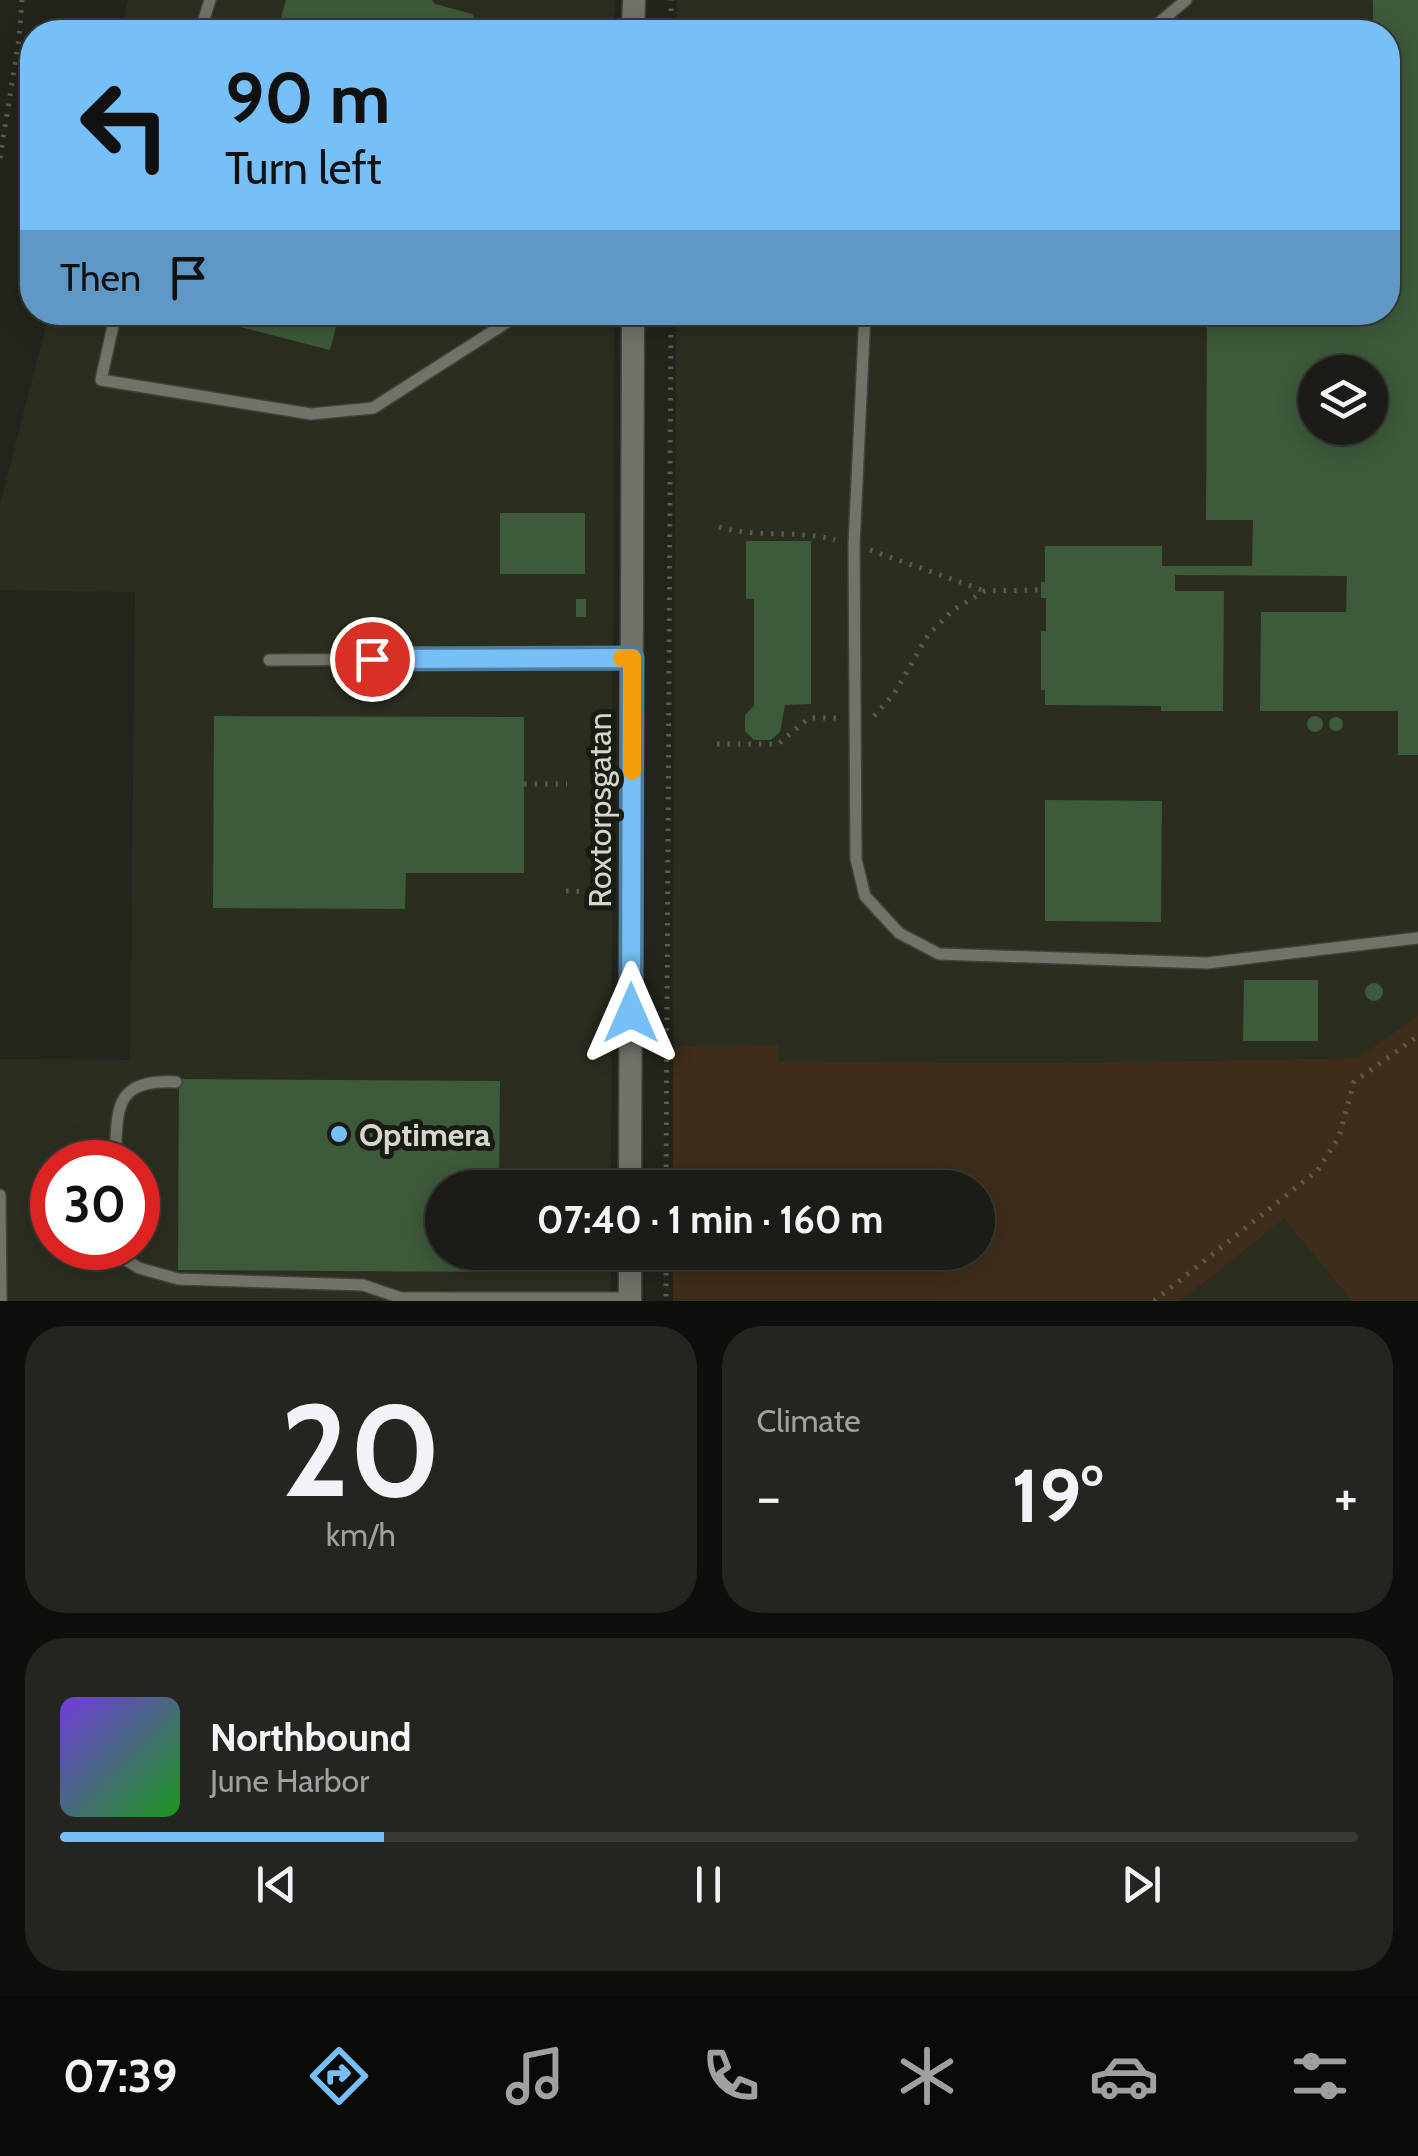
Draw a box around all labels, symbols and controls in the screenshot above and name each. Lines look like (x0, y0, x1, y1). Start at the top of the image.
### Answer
text: 90 m (225, 55, 390, 141)
icon: left (60, 60, 190, 190)
text: Turn left (225, 141, 382, 195)
icon: arrive (161, 250, 216, 305)
text: Then (60, 254, 141, 301)
map controls (1298, 355, 1388, 445)
button: layers (1298, 355, 1388, 445)
pin (330, 617, 415, 702)
icon: arrive (345, 632, 400, 687)
street label: Roxtorpsgatan (580, 712, 619, 908)
position arrow (579, 961, 683, 1065)
place label: Optimera (359, 1115, 491, 1154)
marker: Optimera (328, 1123, 350, 1145)
speed limit sign: 30 (30, 1140, 160, 1270)
text: 07:40 · 1 min · 160 m (537, 1196, 883, 1243)
text: 20 (280, 1371, 441, 1529)
text: Climate (757, 1401, 861, 1440)
text: 19° (1012, 1450, 1103, 1541)
text: − (757, 1463, 781, 1530)
text: + (1334, 1463, 1358, 1530)
text: km/h (326, 1515, 396, 1554)
text: Northbound (210, 1714, 412, 1761)
text: June Harbor (210, 1761, 369, 1800)
icon: previous (249, 1857, 304, 1912)
icon: pause (681, 1857, 736, 1912)
icon: next (1114, 1857, 1169, 1912)
icon: directions (304, 2041, 374, 2111)
icon: music (500, 2041, 570, 2111)
icon: phone (696, 2041, 766, 2111)
icon: climate (892, 2041, 962, 2111)
icon: car (1089, 2041, 1159, 2111)
icon: filters (1285, 2041, 1355, 2111)
text: 07:39 (63, 2049, 177, 2103)

